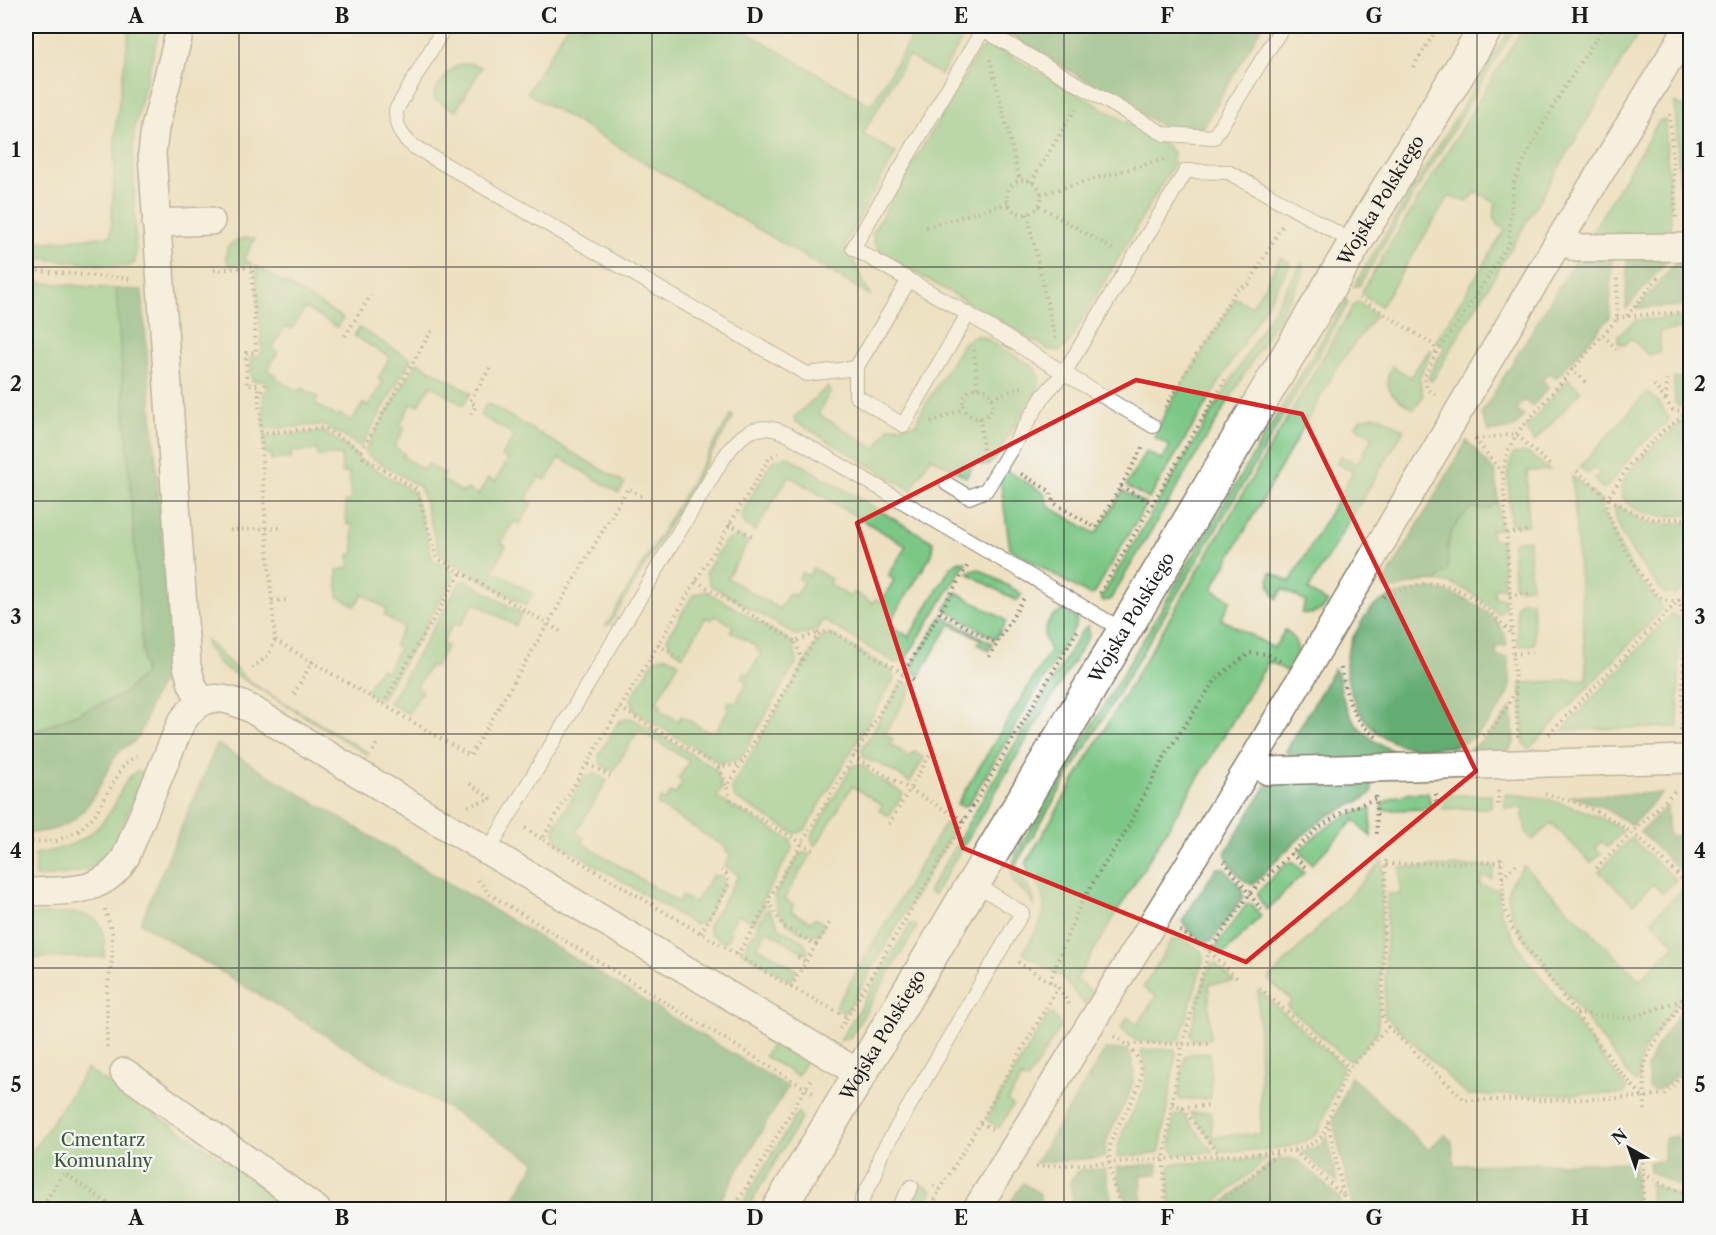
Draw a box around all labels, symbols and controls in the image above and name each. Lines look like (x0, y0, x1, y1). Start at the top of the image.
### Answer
text: A (127, 4, 144, 28)
text: B (335, 4, 350, 28)
text: C (541, 4, 557, 28)
text: D (746, 4, 764, 28)
text: E (954, 4, 968, 28)
text: F (1160, 4, 1174, 28)
text: G (1366, 4, 1383, 28)
text: H (1571, 4, 1589, 28)
street label: Wojska Polskiego (1333, 131, 1429, 270)
text: 1 (12, 138, 21, 162)
text: 1 (1696, 138, 1705, 162)
text: 2 (10, 372, 22, 396)
text: 2 (1694, 372, 1706, 396)
street label: Wojska Polskiego (1084, 548, 1179, 688)
text: 3 (10, 605, 22, 629)
text: 3 (1694, 605, 1706, 629)
text: 4 (10, 839, 22, 863)
text: 4 (1694, 839, 1706, 863)
street label: Wojska Polskiego (835, 966, 931, 1105)
text: 5 (10, 1073, 22, 1097)
text: 5 (1694, 1073, 1706, 1097)
north arrow (1599, 1118, 1659, 1178)
text: N (1608, 1124, 1631, 1149)
park label: Cmentarz Komunalny (53, 1129, 154, 1172)
text: A (127, 1206, 144, 1230)
text: B (335, 1206, 350, 1230)
text: C (541, 1206, 557, 1230)
text: D (746, 1206, 764, 1230)
text: E (954, 1206, 968, 1230)
text: F (1160, 1206, 1174, 1230)
text: G (1366, 1206, 1383, 1230)
text: H (1571, 1206, 1589, 1230)

